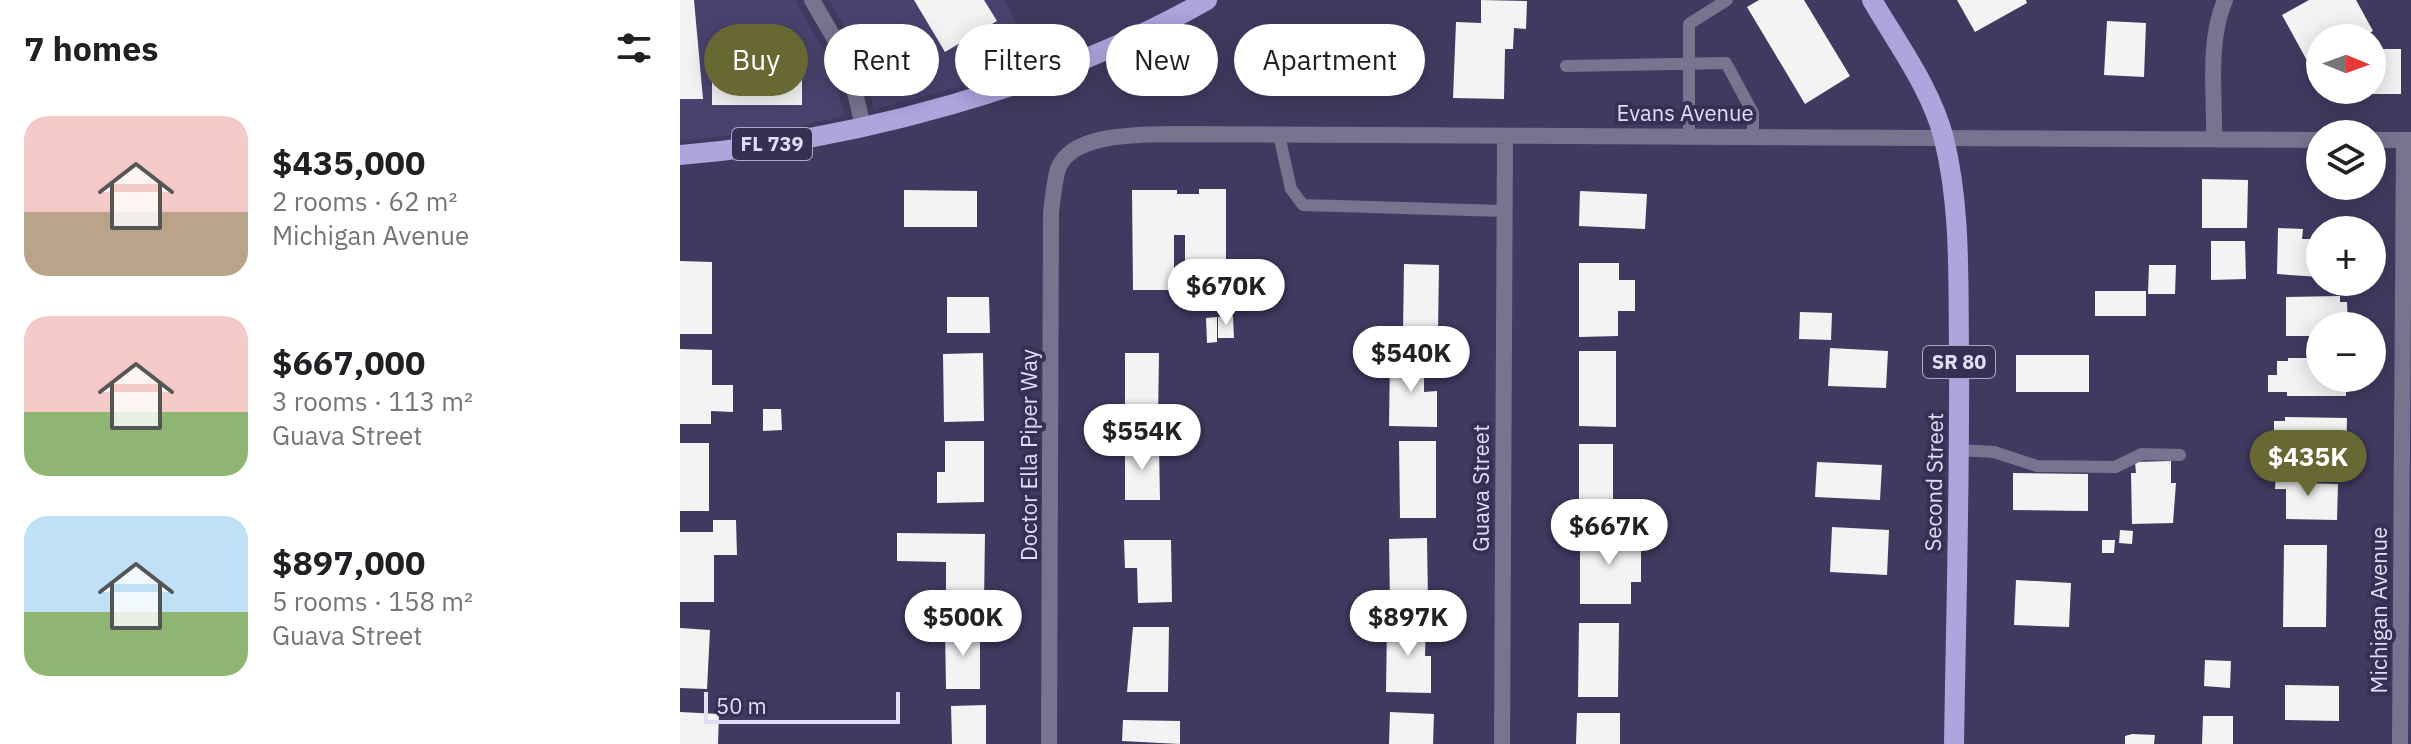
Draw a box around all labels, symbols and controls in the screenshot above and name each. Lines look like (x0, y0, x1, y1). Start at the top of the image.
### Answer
chip: Buy (704, 24, 808, 96)
chip: Rent (824, 24, 939, 96)
chip: Filters (955, 24, 1090, 96)
chip: New (1106, 24, 1218, 96)
chip: Apartment (1234, 24, 1425, 96)
north arrow (2306, 24, 2386, 104)
map controls (2306, 24, 2386, 392)
text: 7 homes (24, 26, 159, 70)
icon: filters (612, 26, 656, 70)
street label: Evans Avenue (1616, 98, 1754, 127)
button: layers (2306, 120, 2386, 200)
road number: FL 739 (732, 128, 812, 160)
text: $435,000 (272, 140, 425, 184)
icon: home (88, 148, 184, 244)
text: 2 rooms · 62 m² (272, 184, 457, 218)
button: + (2306, 216, 2386, 296)
text: Michigan Avenue (272, 218, 469, 252)
pin: $670K (1170, 259, 1282, 327)
text: $670K (1186, 268, 1266, 302)
button: − (2306, 312, 2386, 392)
pin: $540K (1355, 326, 1467, 394)
text: $540K (1371, 335, 1451, 369)
text: $667,000 (272, 340, 425, 384)
road number: SR 80 (1923, 346, 1995, 378)
icon: home (88, 348, 184, 444)
street label: Doctor Ella Piper Way (1014, 349, 1043, 561)
text: 3 rooms · 113 m² (272, 384, 473, 418)
pin: $554K (1086, 404, 1198, 472)
street label: Second Street (1918, 412, 1949, 552)
text: $554K (1102, 413, 1182, 447)
text: Guava Street (272, 418, 422, 452)
street label: Guava Street (1466, 424, 1495, 552)
pin: $435K (2252, 430, 2364, 498)
text: $435K (2268, 439, 2348, 473)
pin: $667K (1553, 499, 1665, 567)
text: $667K (1569, 508, 1649, 542)
street label: Michigan Avenue (2364, 527, 2393, 693)
text: $897,000 (272, 540, 425, 584)
icon: home (88, 548, 184, 644)
text: 5 rooms · 158 m² (272, 584, 473, 618)
pin: $500K (907, 590, 1019, 658)
pin: $897K (1352, 590, 1464, 658)
text: $500K (923, 599, 1003, 633)
text: $897K (1368, 599, 1448, 633)
text: Guava Street (272, 618, 422, 652)
scale bar (704, 688, 900, 724)
text: 50 m (716, 691, 767, 720)

